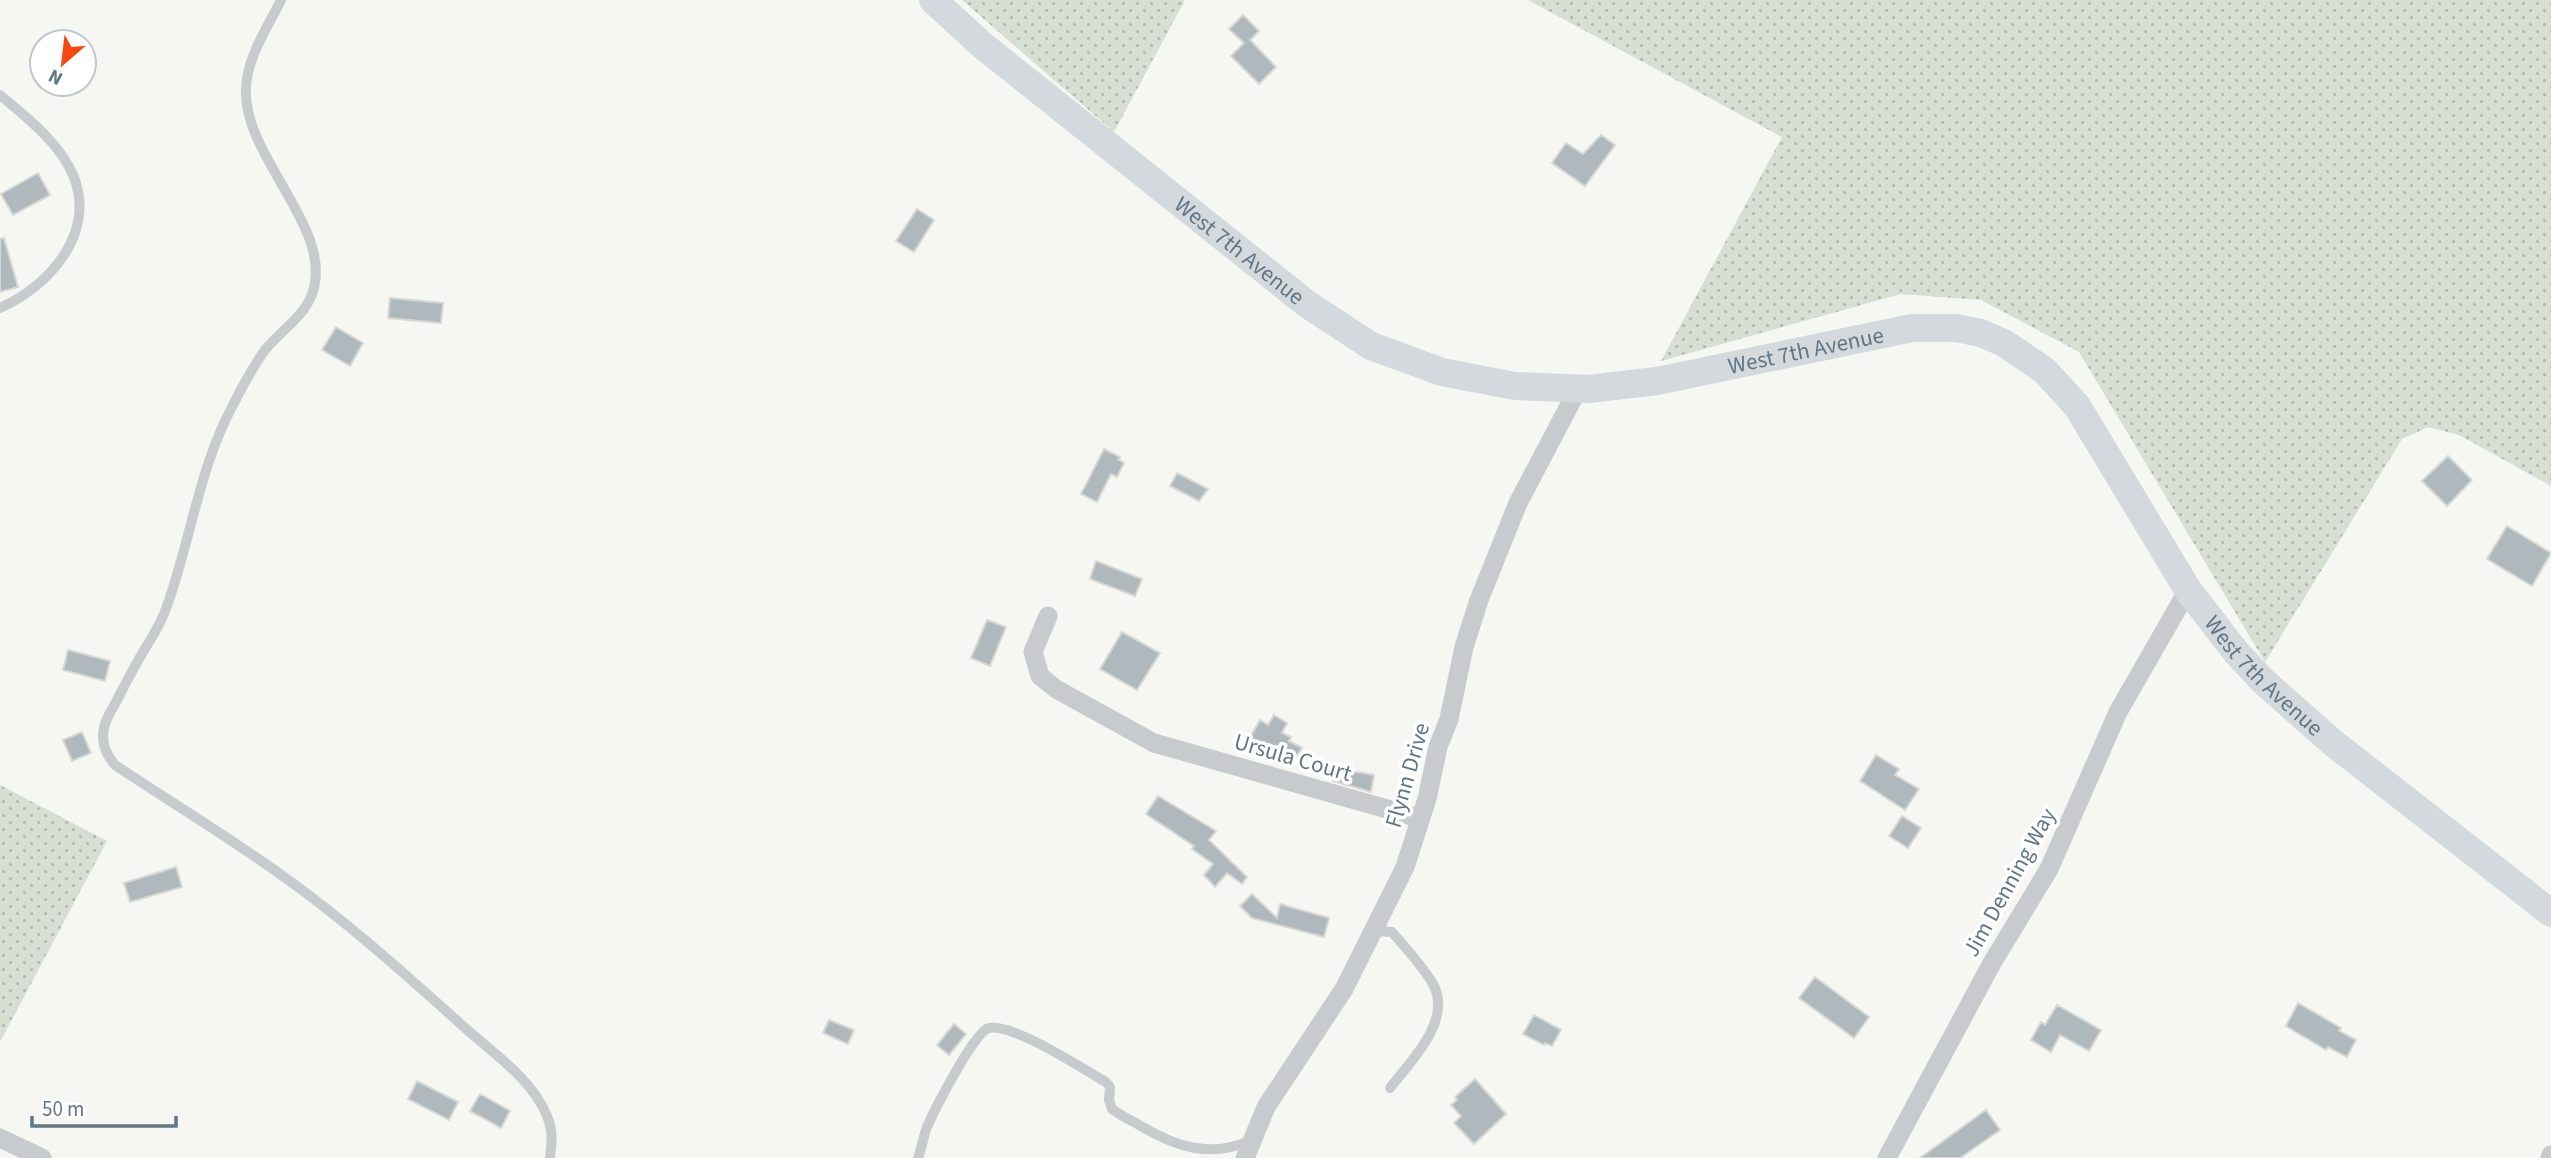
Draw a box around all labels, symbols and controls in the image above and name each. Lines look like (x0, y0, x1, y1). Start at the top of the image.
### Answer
north arrow (28, 28, 98, 98)
text: N (44, 62, 68, 92)
street label: West 7th Avenue (1167, 188, 1312, 313)
street label: West 7th Avenue (1725, 318, 1887, 383)
street label: West 7th Avenue (2196, 608, 2331, 744)
street label: Flynn Drive (1377, 719, 1438, 831)
street label: Ursula Court (1230, 725, 1356, 790)
street label: Jim Denning Way (1955, 802, 2064, 963)
scale bar (32, 1084, 175, 1128)
text: 50 m (42, 1094, 84, 1124)

